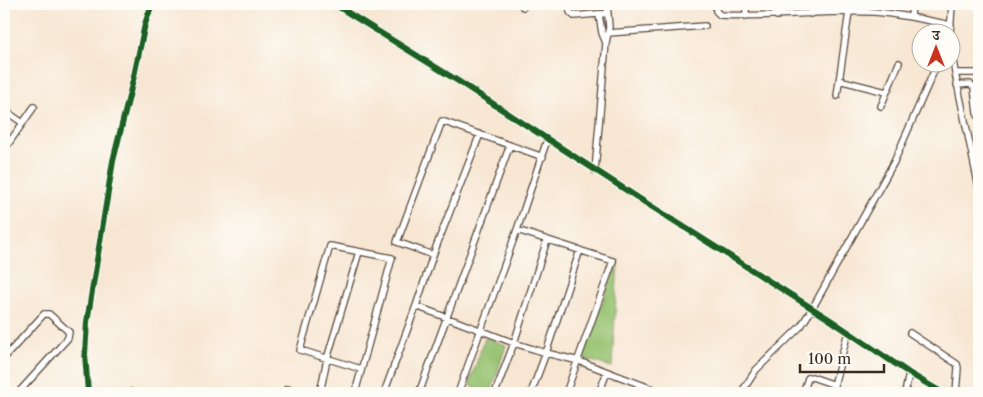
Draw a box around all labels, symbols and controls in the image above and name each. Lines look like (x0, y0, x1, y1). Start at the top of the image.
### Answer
north arrow (910, 22, 960, 72)
text: उ (931, 26, 940, 44)
scale bar (800, 342, 884, 374)
text: 100 m (808, 349, 851, 368)

